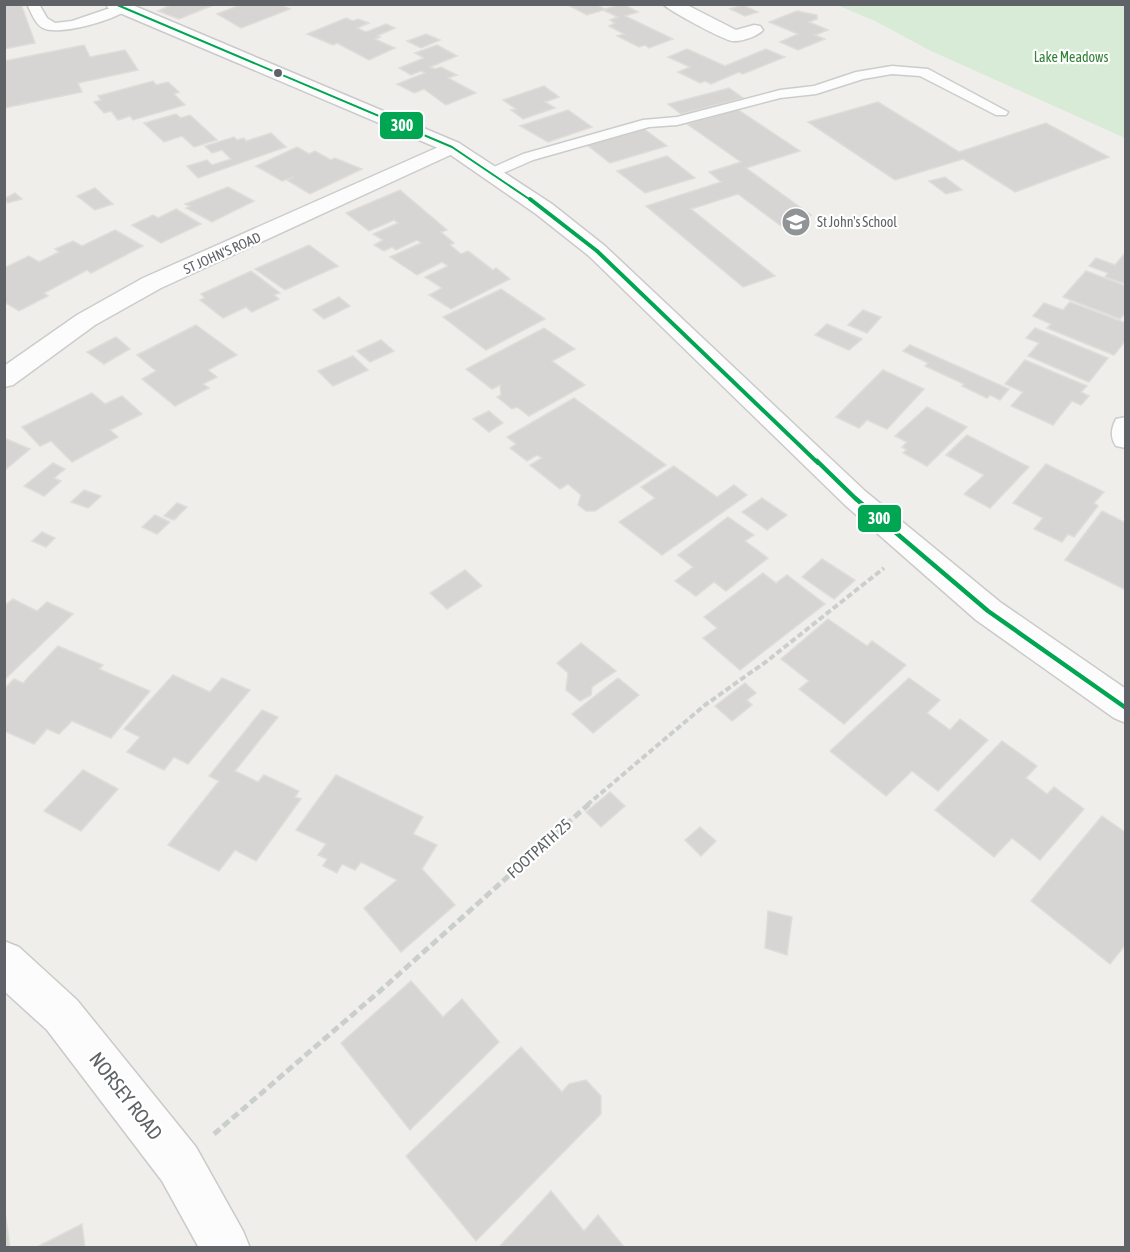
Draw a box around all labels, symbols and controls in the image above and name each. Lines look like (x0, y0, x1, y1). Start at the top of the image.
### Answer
park label: Lake Meadows (1034, 49, 1108, 65)
unlabelled marker (272, 67, 284, 79)
line badge: 300 (379, 111, 424, 140)
text: 300 (391, 116, 414, 134)
school or university icon: St John's School (780, 206, 812, 238)
place label: St John's School (817, 214, 897, 230)
street label: ST JOHN'S ROAD (181, 229, 263, 277)
line badge: 300 (857, 504, 902, 533)
text: 300 (868, 509, 891, 527)
street label: FOOTPATH 25 (503, 815, 575, 881)
street label: NORSEY ROAD (85, 1047, 168, 1144)

